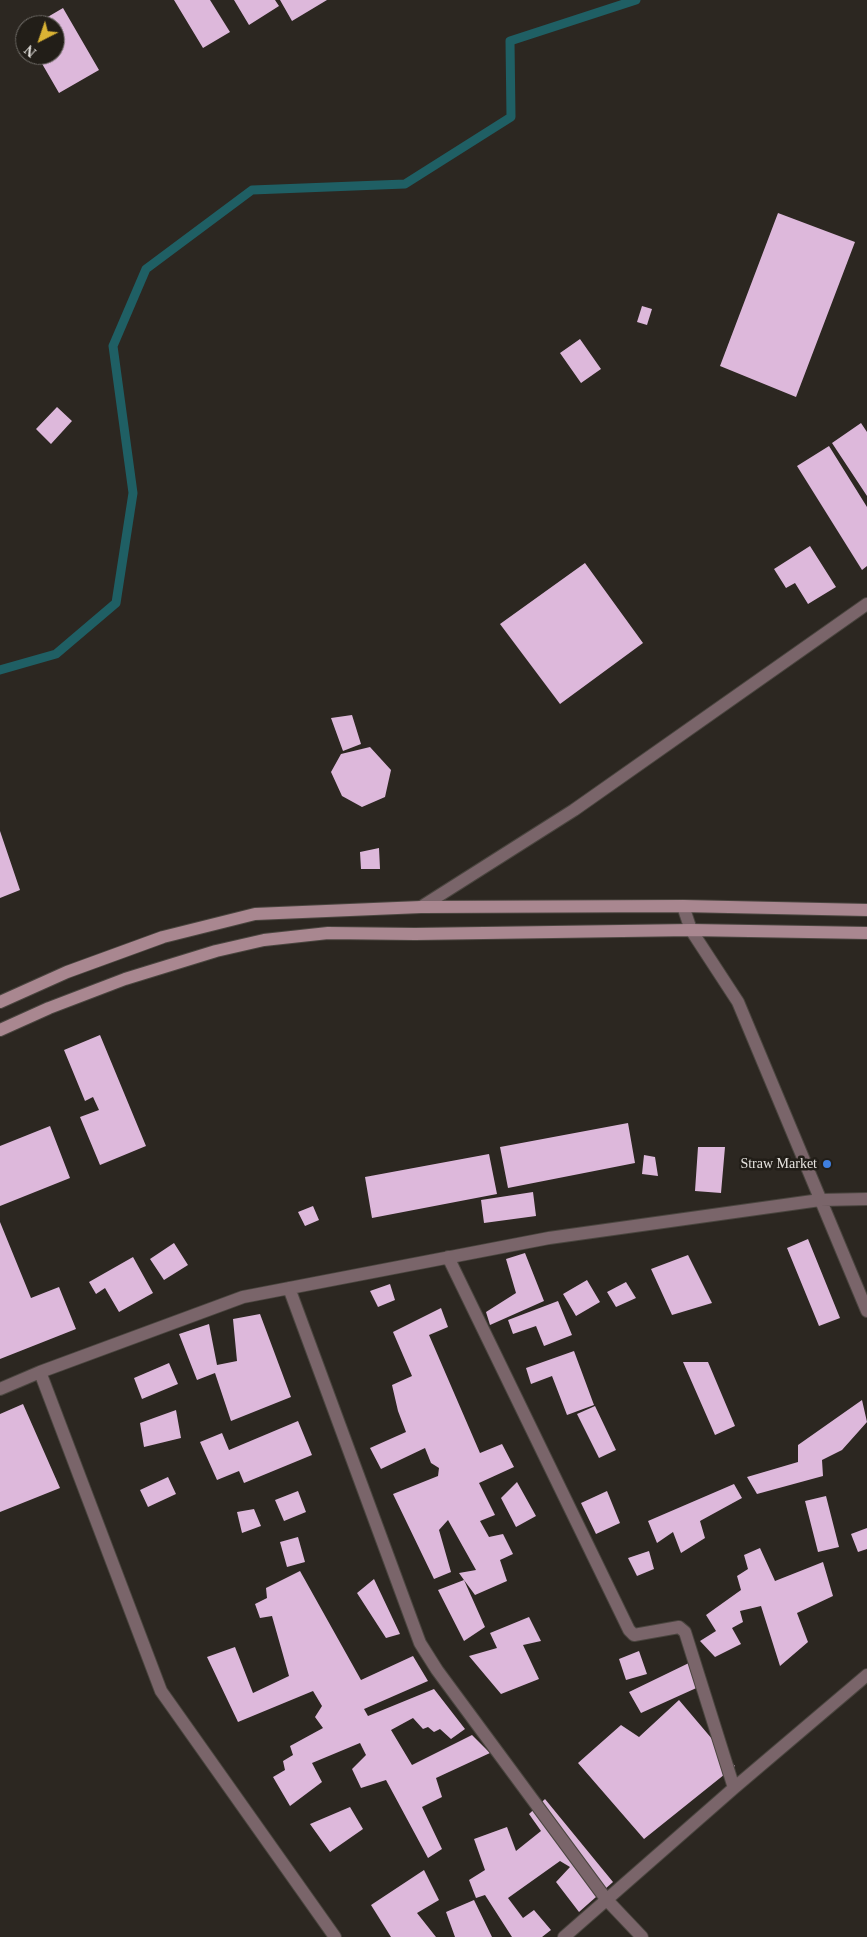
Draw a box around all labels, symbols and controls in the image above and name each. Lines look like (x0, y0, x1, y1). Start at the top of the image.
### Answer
north arrow (15, 15, 65, 65)
text: N (22, 42, 39, 60)
place label: Straw Market (740, 1156, 817, 1172)
marker: Straw Market (821, 1158, 833, 1170)

